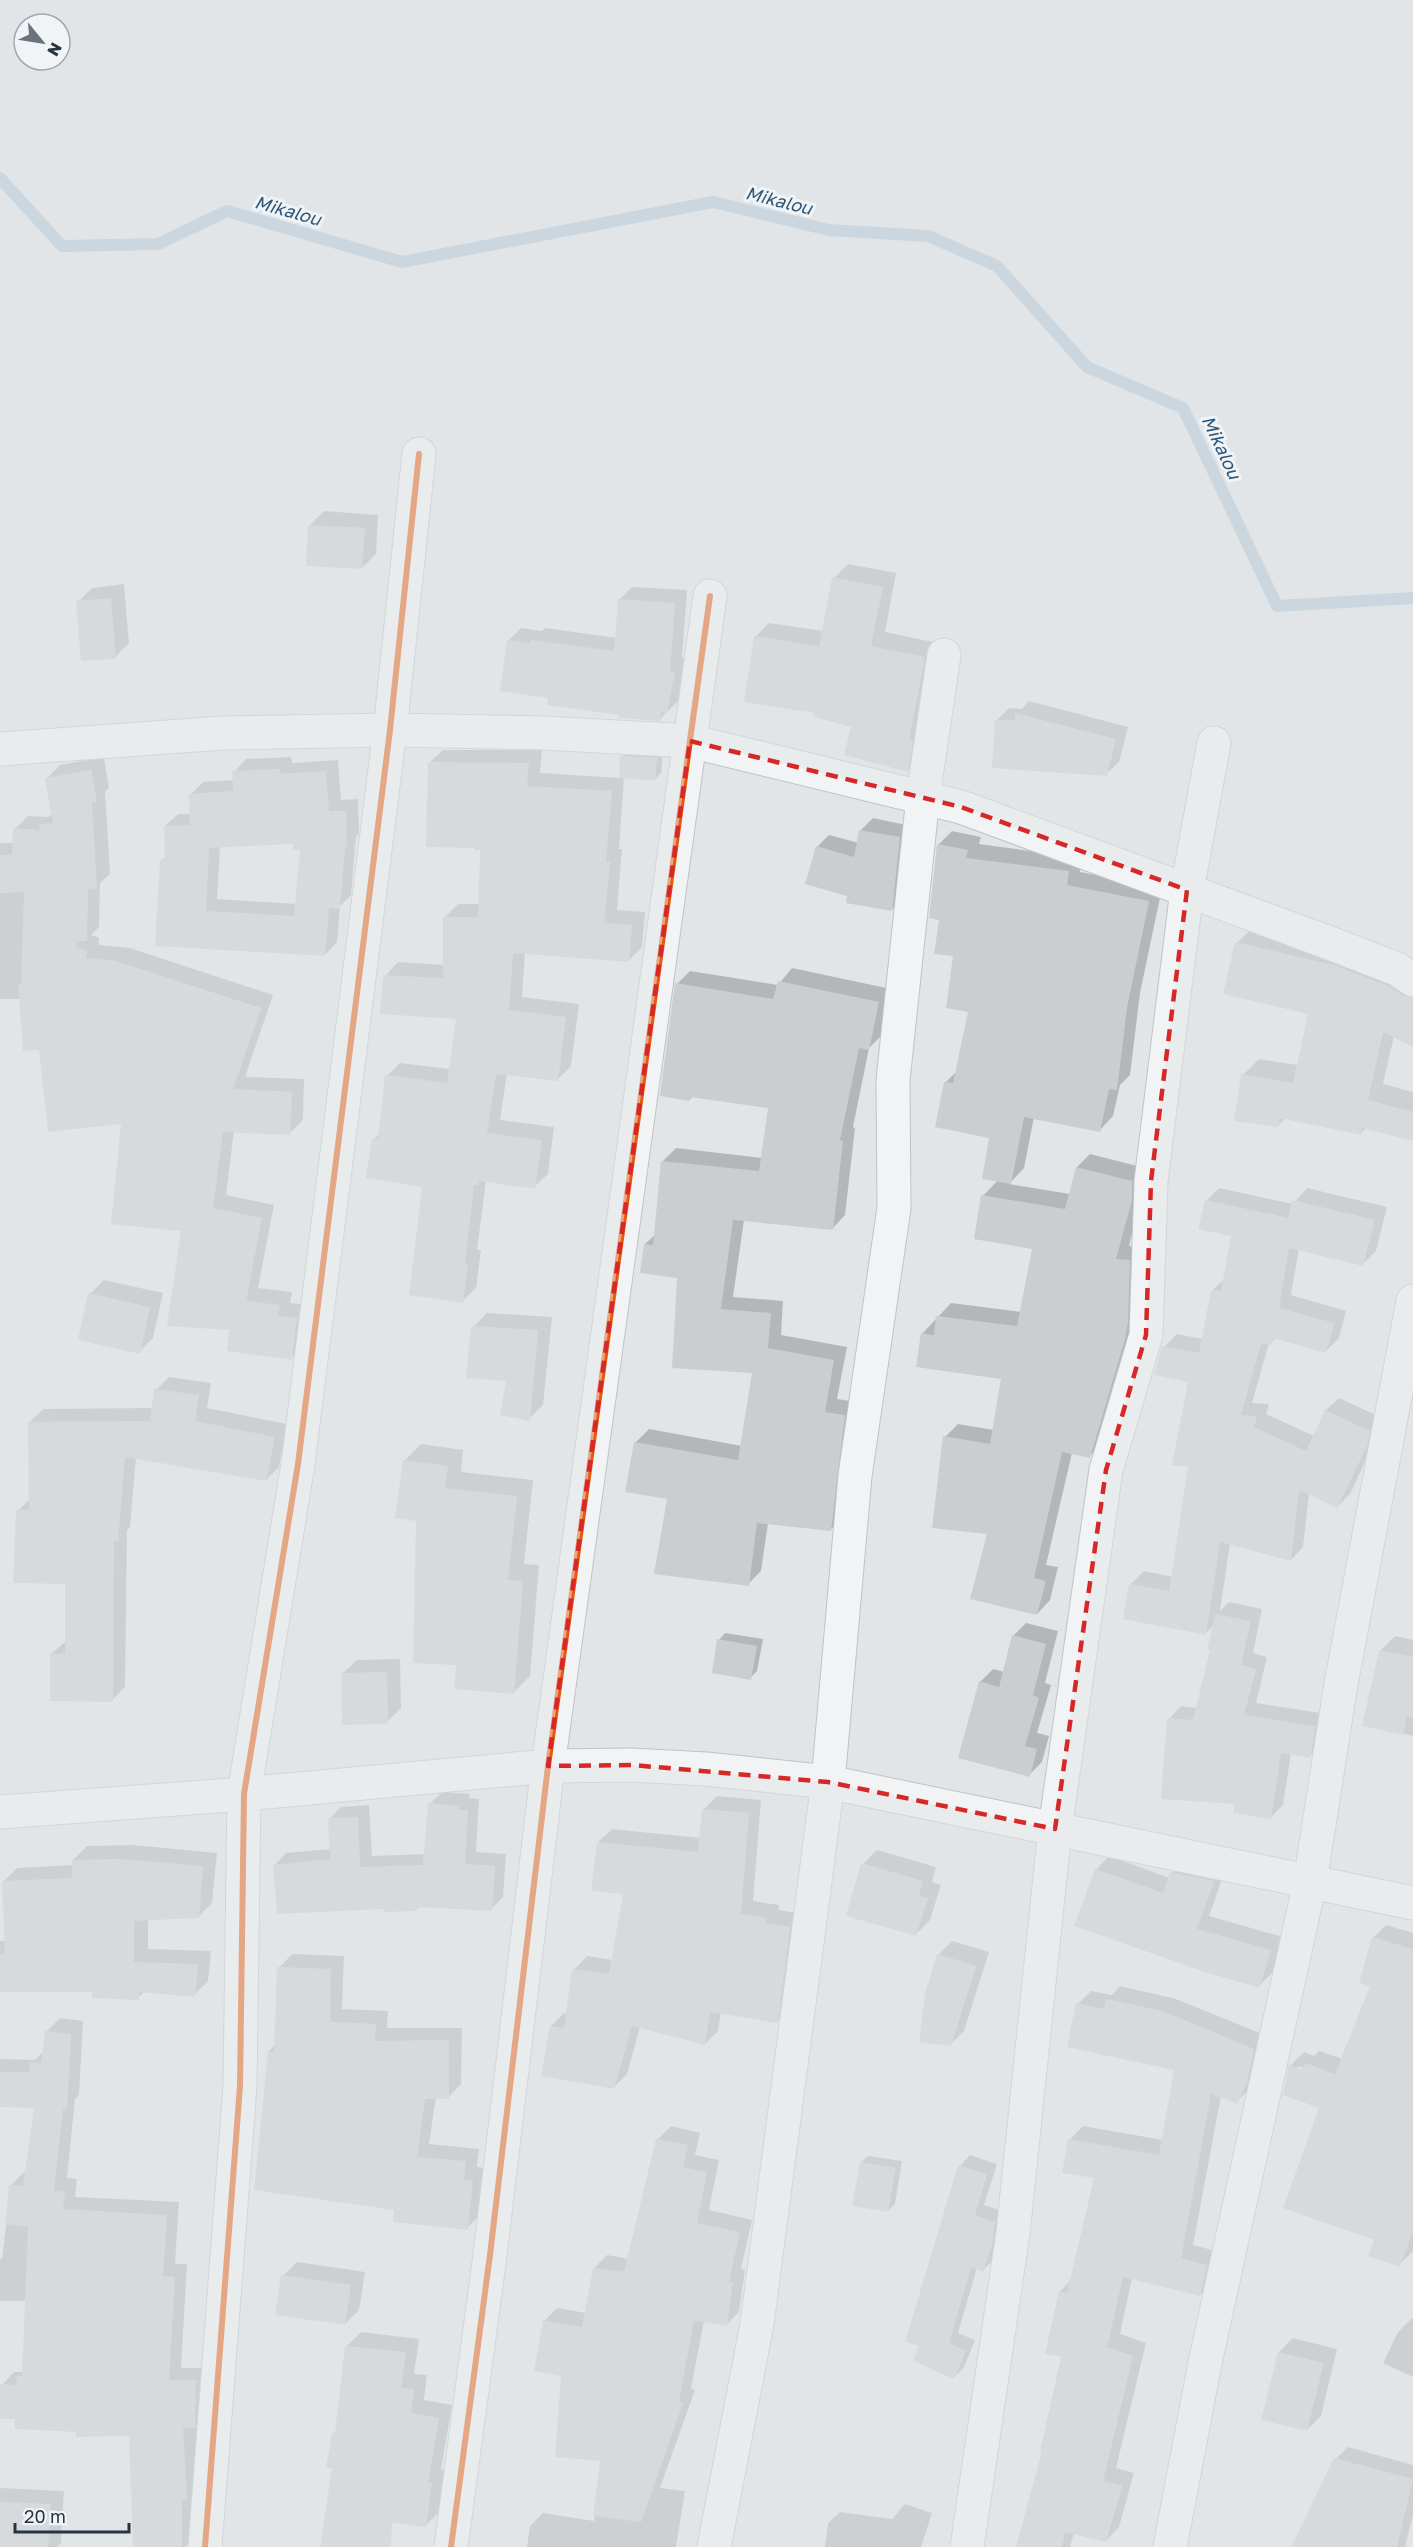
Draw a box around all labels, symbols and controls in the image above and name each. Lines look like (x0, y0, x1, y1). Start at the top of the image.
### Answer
north arrow (12, 12, 72, 72)
text: N (43, 39, 67, 60)
water label: Mikalou (743, 181, 816, 219)
water label: Mikalou (252, 190, 325, 230)
water label: Mikalou (1198, 412, 1247, 483)
scale bar (15, 2496, 129, 2534)
text: 20 m (24, 2505, 66, 2527)

